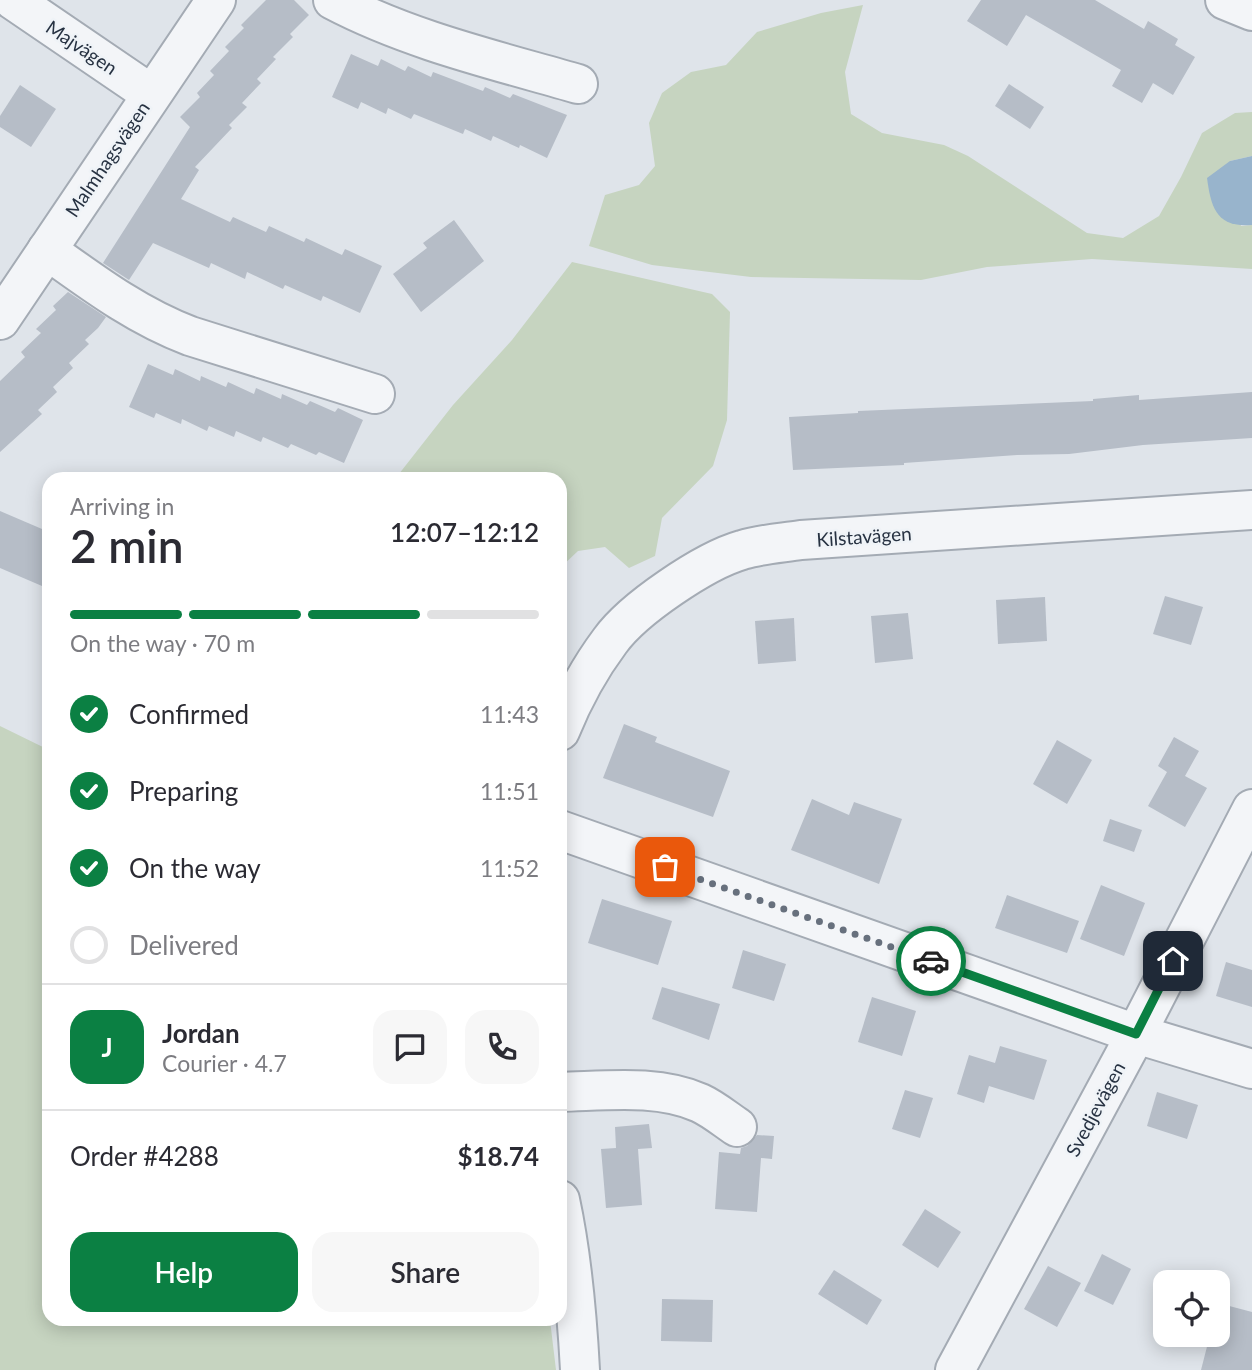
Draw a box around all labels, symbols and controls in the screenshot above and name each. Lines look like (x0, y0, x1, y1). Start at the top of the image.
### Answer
street label: Majvägen (42, 15, 122, 79)
street label: Malmhagsvägen (60, 97, 154, 221)
text: Arriving in (70, 492, 174, 520)
text: 12:07–12:12 (390, 516, 539, 548)
text: 2 min (70, 518, 184, 573)
street label: Kilstavägen (816, 521, 912, 551)
text: On the way · 70 m (70, 629, 255, 657)
icon: check (70, 695, 108, 733)
text: Confirmed (129, 698, 249, 730)
text: 11:43 (480, 700, 539, 728)
icon: check (70, 772, 108, 810)
text: Preparing (129, 775, 238, 807)
text: 11:51 (480, 777, 539, 805)
pin (635, 837, 695, 897)
icon: bag (646, 848, 684, 886)
icon: check (70, 849, 108, 887)
text: On the way (129, 852, 261, 884)
text: 11:52 (480, 854, 539, 882)
courier (896, 926, 966, 996)
text: Delivered (129, 929, 239, 961)
pin (1143, 931, 1203, 991)
icon: car (912, 942, 950, 980)
icon: home (1154, 942, 1192, 980)
button: chat (373, 1010, 447, 1084)
button: phone (465, 1010, 539, 1084)
text: Jordan (162, 1017, 240, 1049)
text: J (101, 1031, 113, 1063)
text: Courier · 4.7 (162, 1049, 287, 1077)
street label: Svedjevägen (1060, 1058, 1130, 1160)
text: Order #4288 (70, 1140, 219, 1172)
text: $18.74 (457, 1140, 539, 1172)
button: Help (70, 1232, 298, 1312)
button: Share (312, 1232, 539, 1312)
map controls (1153, 1270, 1230, 1347)
button: locate (1153, 1270, 1230, 1347)

